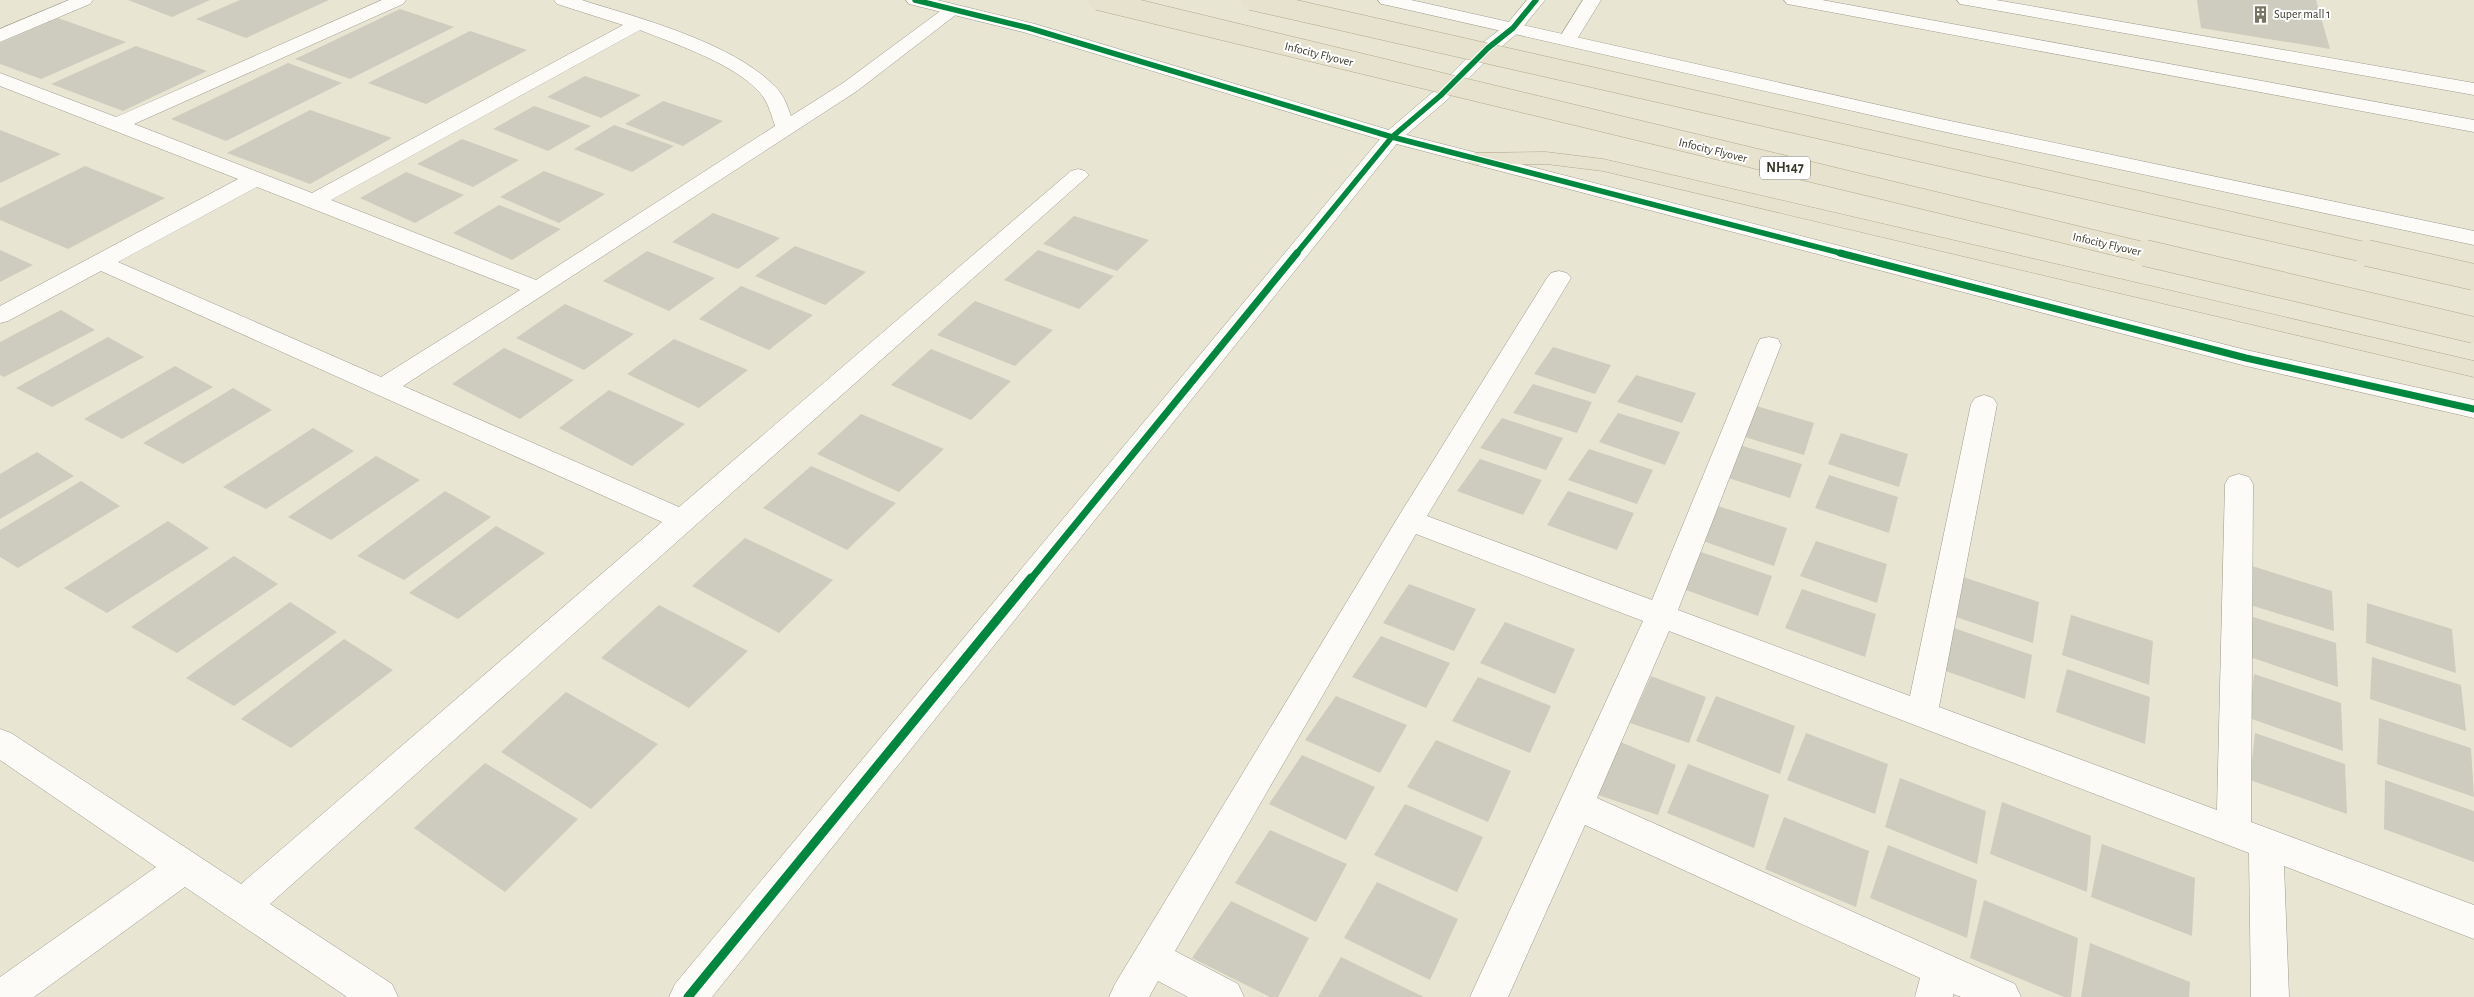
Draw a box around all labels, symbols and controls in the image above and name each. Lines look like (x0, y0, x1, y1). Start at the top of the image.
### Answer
building icon: Super mall 1 (2250, 4, 2270, 24)
place label: Super mall 1 (2274, 8, 2330, 20)
street label: Infocity Flyover (1283, 40, 1355, 69)
street label: Infocity Flyover (1677, 136, 1749, 165)
road number: NH147 (1760, 156, 1810, 180)
street label: Infocity Flyover (2071, 230, 2143, 259)

